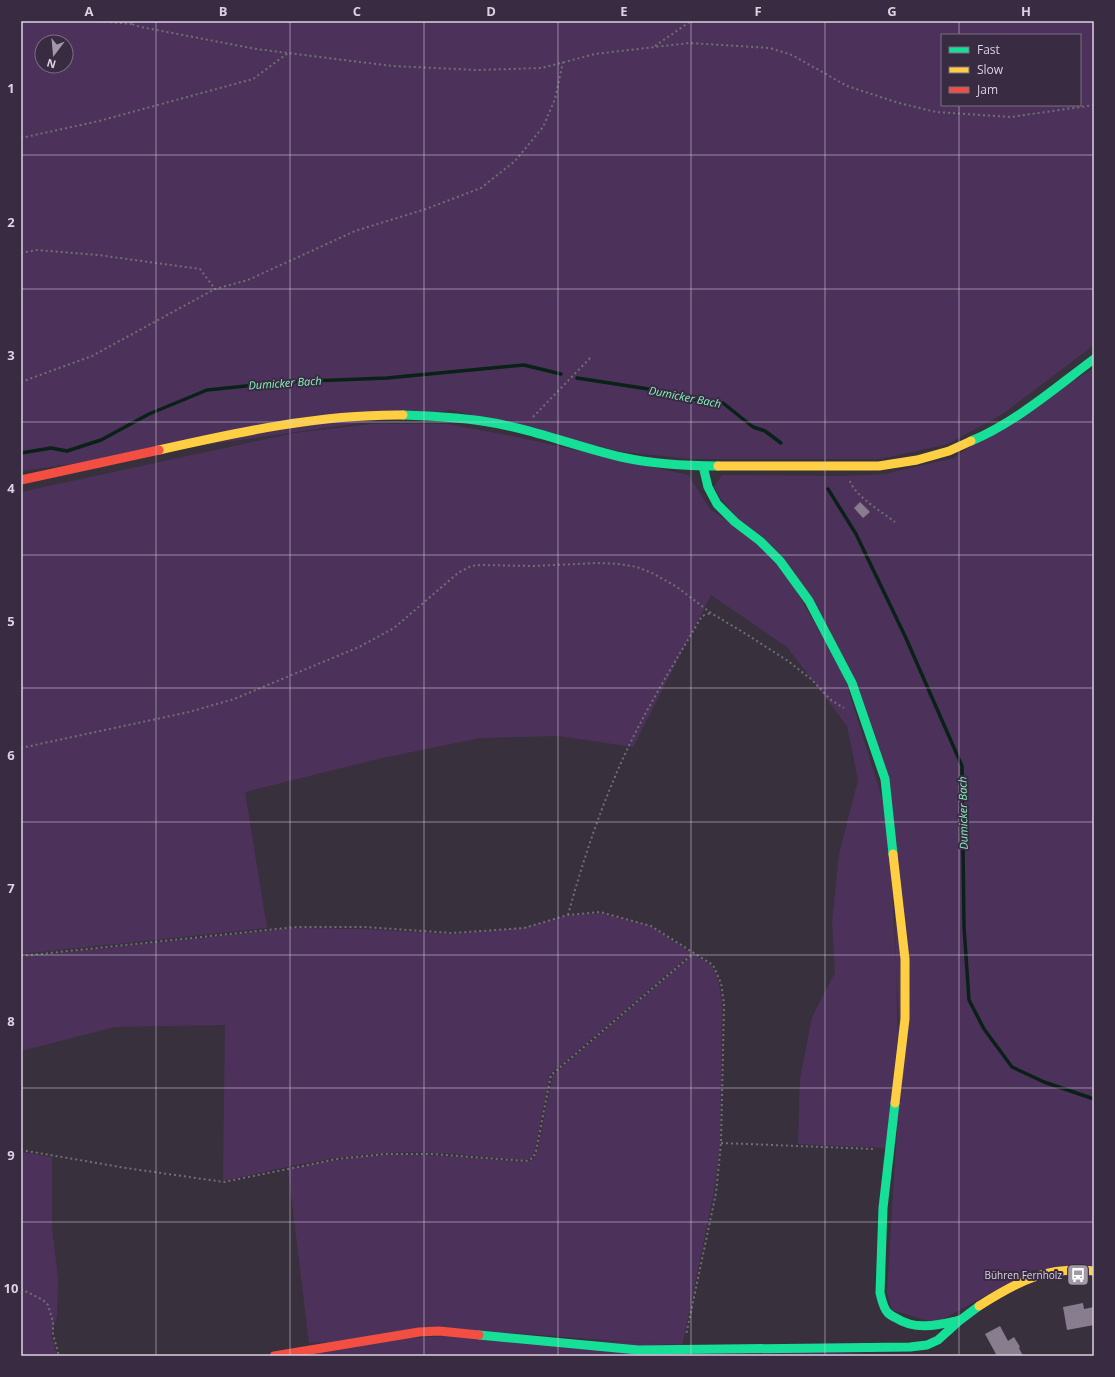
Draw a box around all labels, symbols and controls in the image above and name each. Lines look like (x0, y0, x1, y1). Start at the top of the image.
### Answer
text: A (85, 2, 94, 20)
text: B (219, 2, 228, 20)
text: C (353, 2, 361, 20)
text: D (486, 2, 496, 20)
text: E (620, 2, 628, 20)
text: F (754, 2, 762, 20)
text: G (887, 2, 897, 20)
text: H (1021, 2, 1031, 20)
north arrow (34, 34, 74, 74)
legend (941, 34, 1081, 106)
text: Fast (977, 41, 1000, 58)
text: N (45, 56, 57, 73)
text: Slow (977, 61, 1004, 78)
text: 1 (7, 79, 15, 97)
text: Jam (976, 81, 998, 98)
text: 2 (7, 213, 15, 231)
text: 3 (7, 346, 15, 364)
water label: Dumicker Bach (248, 372, 322, 393)
water label: Dumicker Bach (648, 382, 722, 411)
text: 4 (7, 479, 15, 497)
text: 5 (7, 612, 15, 630)
text: 6 (7, 746, 15, 764)
water label: Dumicker Bach (954, 776, 971, 850)
text: 7 (7, 879, 15, 897)
text: 8 (7, 1012, 15, 1030)
text: 9 (7, 1146, 15, 1164)
bus stop icon: Bühren Fernholz (1065, 1262, 1091, 1288)
place label: Bühren Fernholz (984, 1268, 1062, 1282)
text: 10 (4, 1279, 18, 1297)

